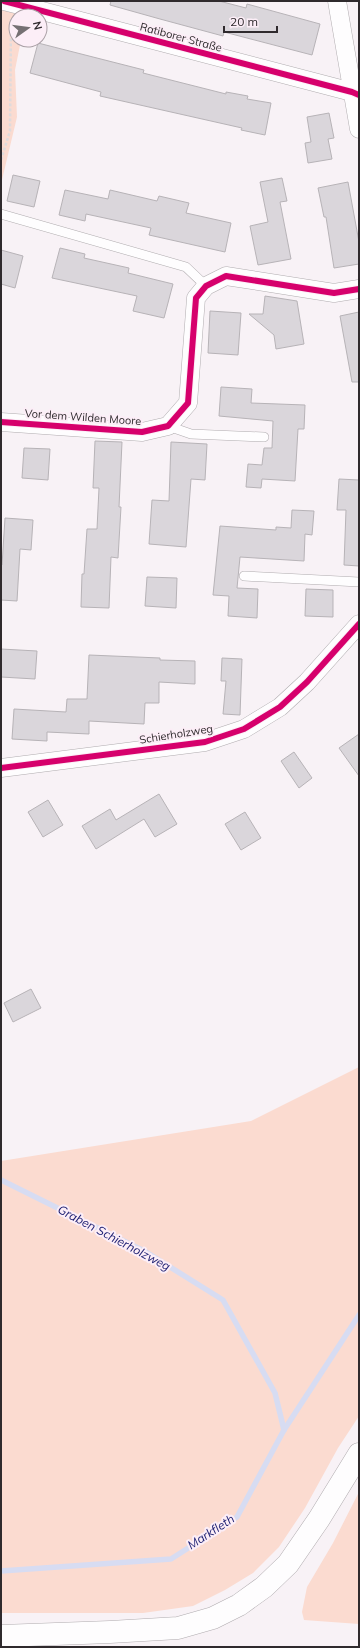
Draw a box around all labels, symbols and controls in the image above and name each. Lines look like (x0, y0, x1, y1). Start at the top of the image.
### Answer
north arrow (8, 8, 48, 48)
scale bar (224, 8, 277, 34)
text: 20 m (230, 14, 258, 29)
street label: Ratiborer Straße (138, 19, 224, 55)
text: N (30, 20, 46, 31)
street label: Vor dem Wilden Moore (24, 406, 142, 428)
street label: Schierholzweg (138, 721, 214, 747)
water label: Graben Schierholzweg (55, 1202, 173, 1274)
water label: Markfleth (185, 1511, 237, 1552)

